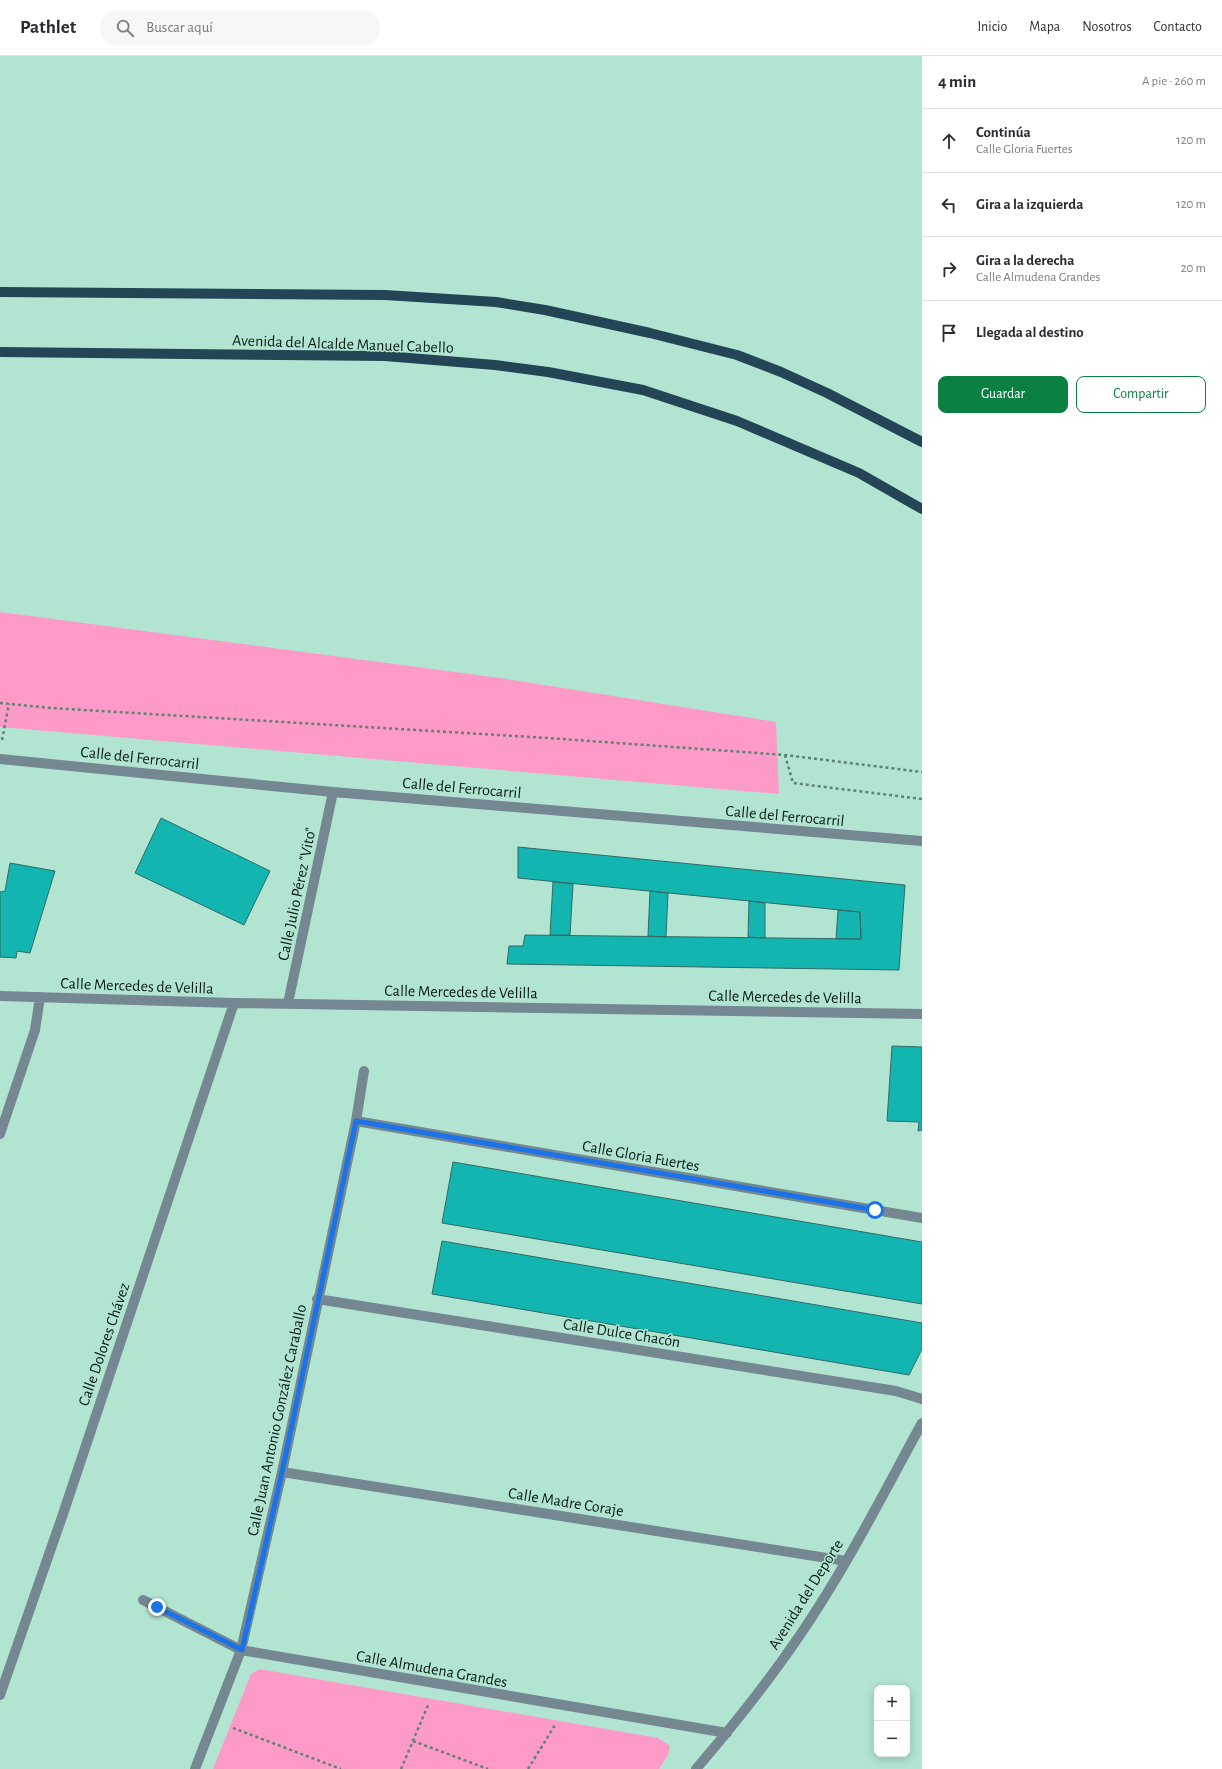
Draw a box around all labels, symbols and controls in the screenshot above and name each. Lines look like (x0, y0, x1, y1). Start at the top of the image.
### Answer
search box (100, 10, 380, 46)
icon: search (114, 17, 136, 39)
text: Pathlet (20, 18, 76, 37)
text: Buscar aquí (146, 20, 213, 35)
text: Inicio (977, 20, 1007, 34)
text: Mapa (1029, 20, 1060, 34)
text: Nosotros (1082, 20, 1132, 34)
text: Contacto (1154, 20, 1202, 34)
text: 4 min (938, 73, 976, 90)
text: A pie · 260 m (1142, 75, 1206, 88)
text: Continúa (976, 125, 1031, 140)
icon: ahead (938, 130, 960, 152)
text: 120 m (1176, 134, 1206, 147)
text: Calle Gloria Fuertes (976, 143, 1073, 156)
icon: left (938, 194, 960, 216)
text: Gira a la izquierda (976, 197, 1083, 212)
text: 120 m (1176, 198, 1206, 211)
text: Gira a la derecha (976, 253, 1075, 268)
icon: right (938, 258, 960, 280)
text: 20 m (1181, 262, 1206, 275)
text: Calle Almudena Grandes (976, 271, 1100, 284)
icon: arrive (938, 322, 960, 344)
text: Llegada al destino (976, 325, 1084, 340)
street label: Avenida del Alcalde Manuel Cabello (232, 332, 454, 356)
button: Guardar (938, 376, 1068, 413)
button: Compartir (1076, 376, 1206, 413)
street label: Calle del Ferrocarril (80, 744, 200, 772)
street label: Calle del Ferrocarril (402, 775, 522, 801)
street label: Calle del Ferrocarril (725, 803, 845, 829)
street label: Calle Julio Pérez "Vito" (275, 826, 319, 962)
street label: Calle Mercedes de Velilla (60, 975, 214, 997)
street label: Calle Mercedes de Velilla (384, 983, 538, 1001)
street label: Calle Mercedes de Velilla (708, 988, 862, 1006)
street label: Calle Gloria Fuertes (581, 1138, 701, 1174)
route start (866, 1201, 884, 1219)
street label: Calle Dolores Chávez (75, 1280, 133, 1408)
street label: Calle Juan Antonio González Caraballo (245, 1303, 309, 1537)
street label: Calle Dulce Chacón (562, 1316, 682, 1350)
street label: Calle Madre Coraje (507, 1485, 625, 1520)
street label: Avenida del Deporte (766, 1537, 846, 1652)
route end (148, 1598, 166, 1616)
street label: Calle Almudena Grandes (355, 1648, 509, 1690)
map controls (874, 1685, 910, 1757)
button: + (874, 1685, 910, 1721)
button: − (874, 1721, 910, 1757)

